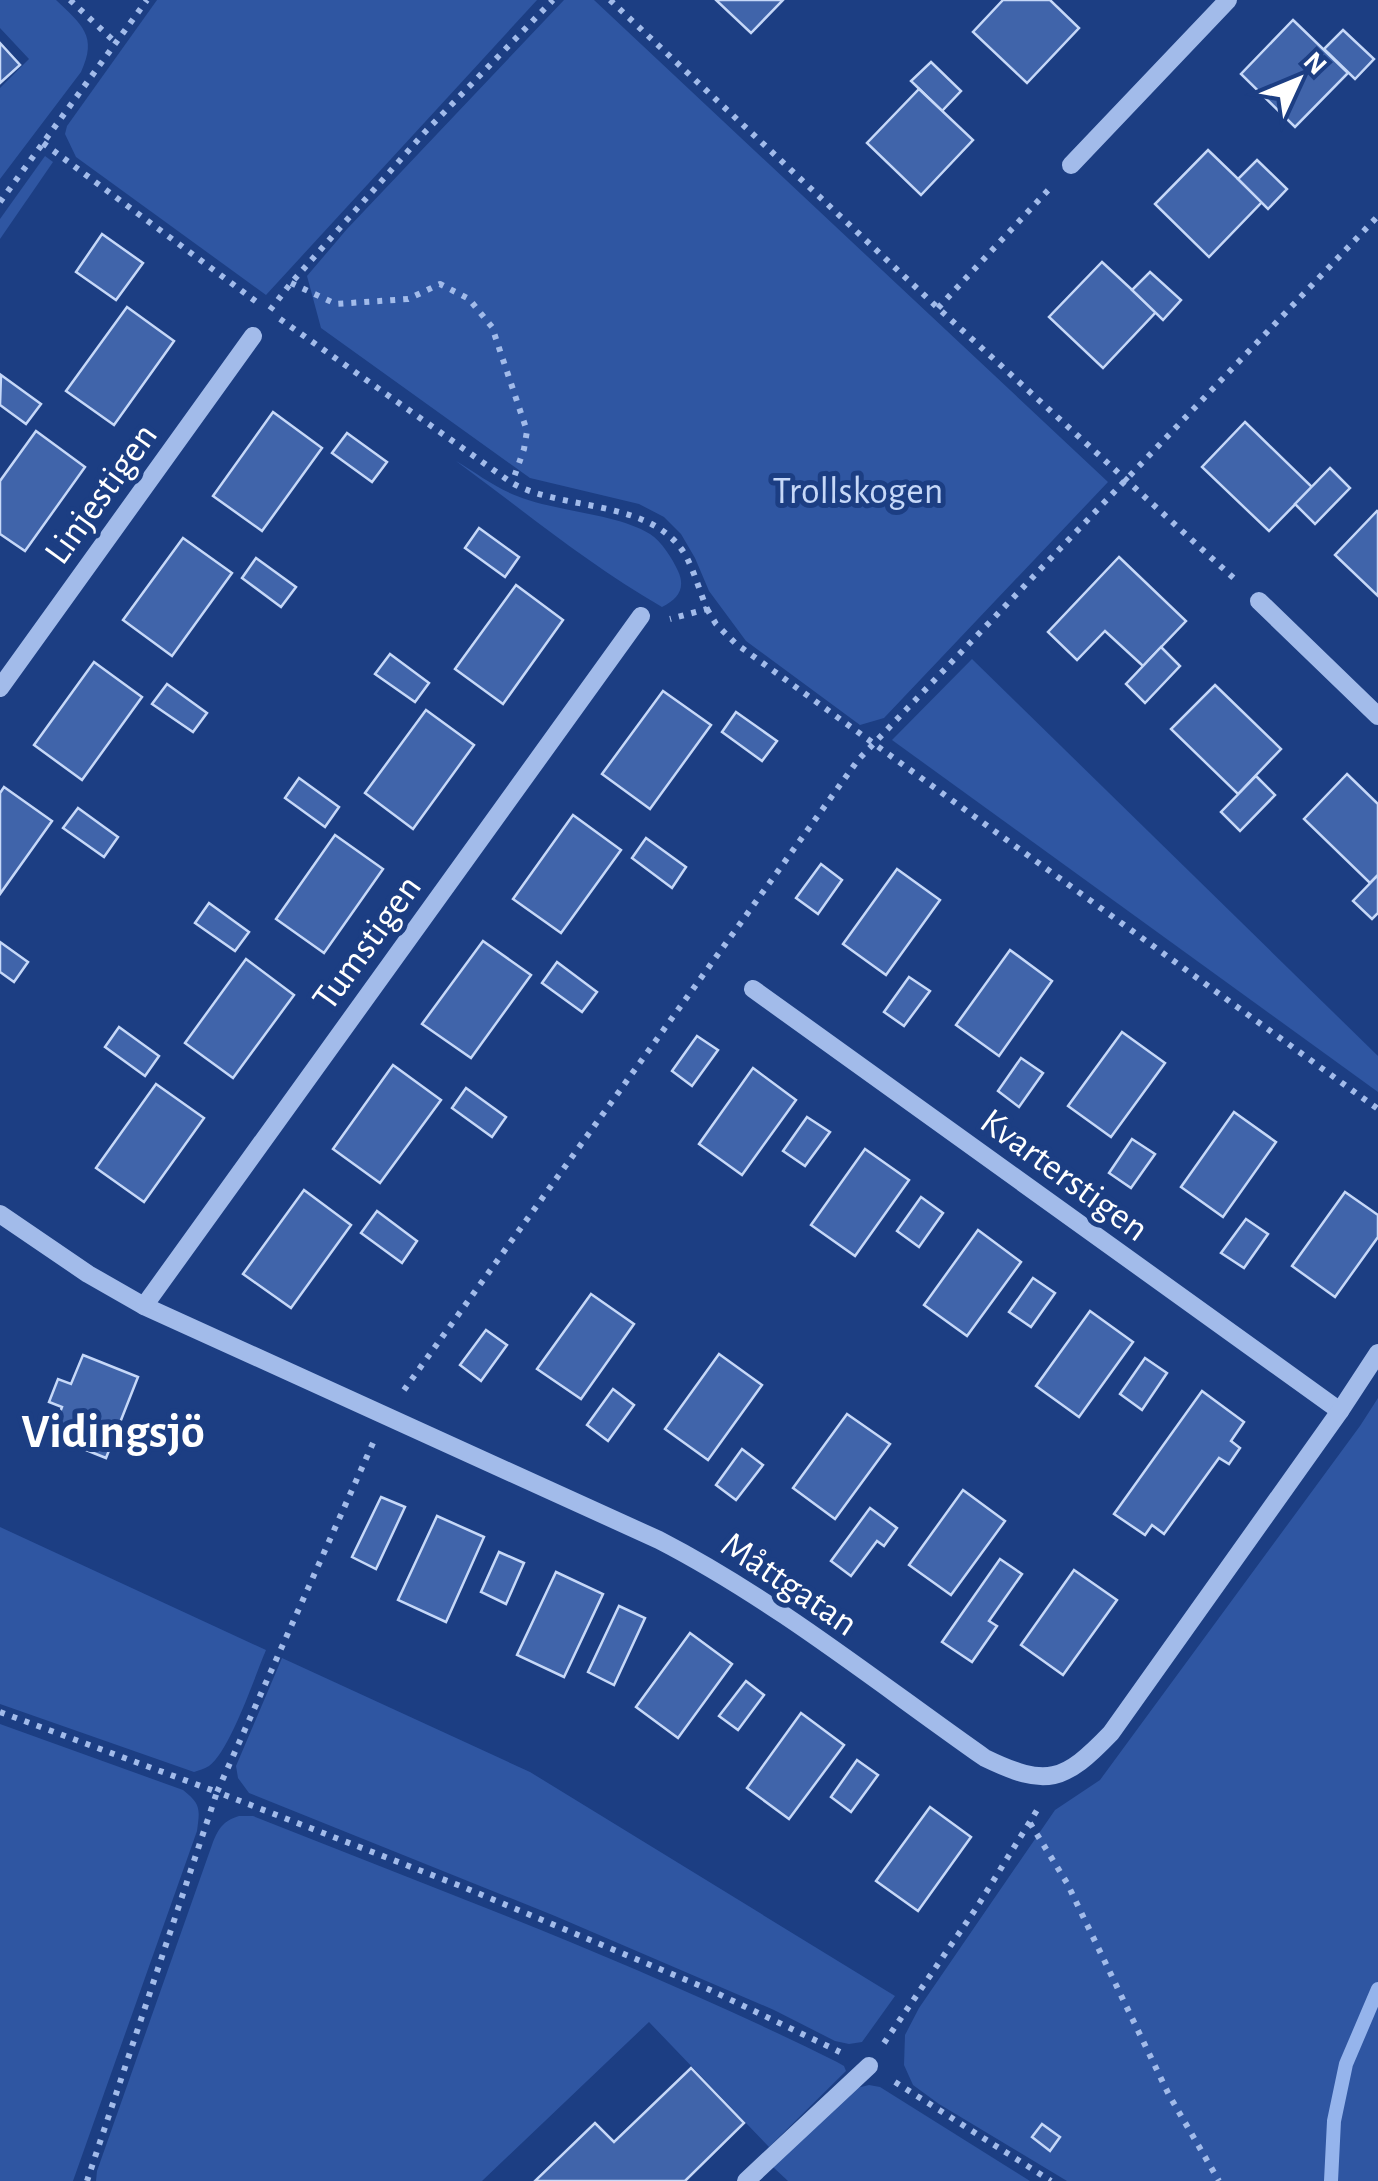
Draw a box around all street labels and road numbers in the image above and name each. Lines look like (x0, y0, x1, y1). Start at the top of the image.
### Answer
street label: Linjestigen (38, 417, 165, 571)
street label: Tumstigen (306, 869, 429, 1018)
street label: Kvarterstigen (973, 1102, 1155, 1249)
street label: Måttgatan (714, 1526, 864, 1644)

